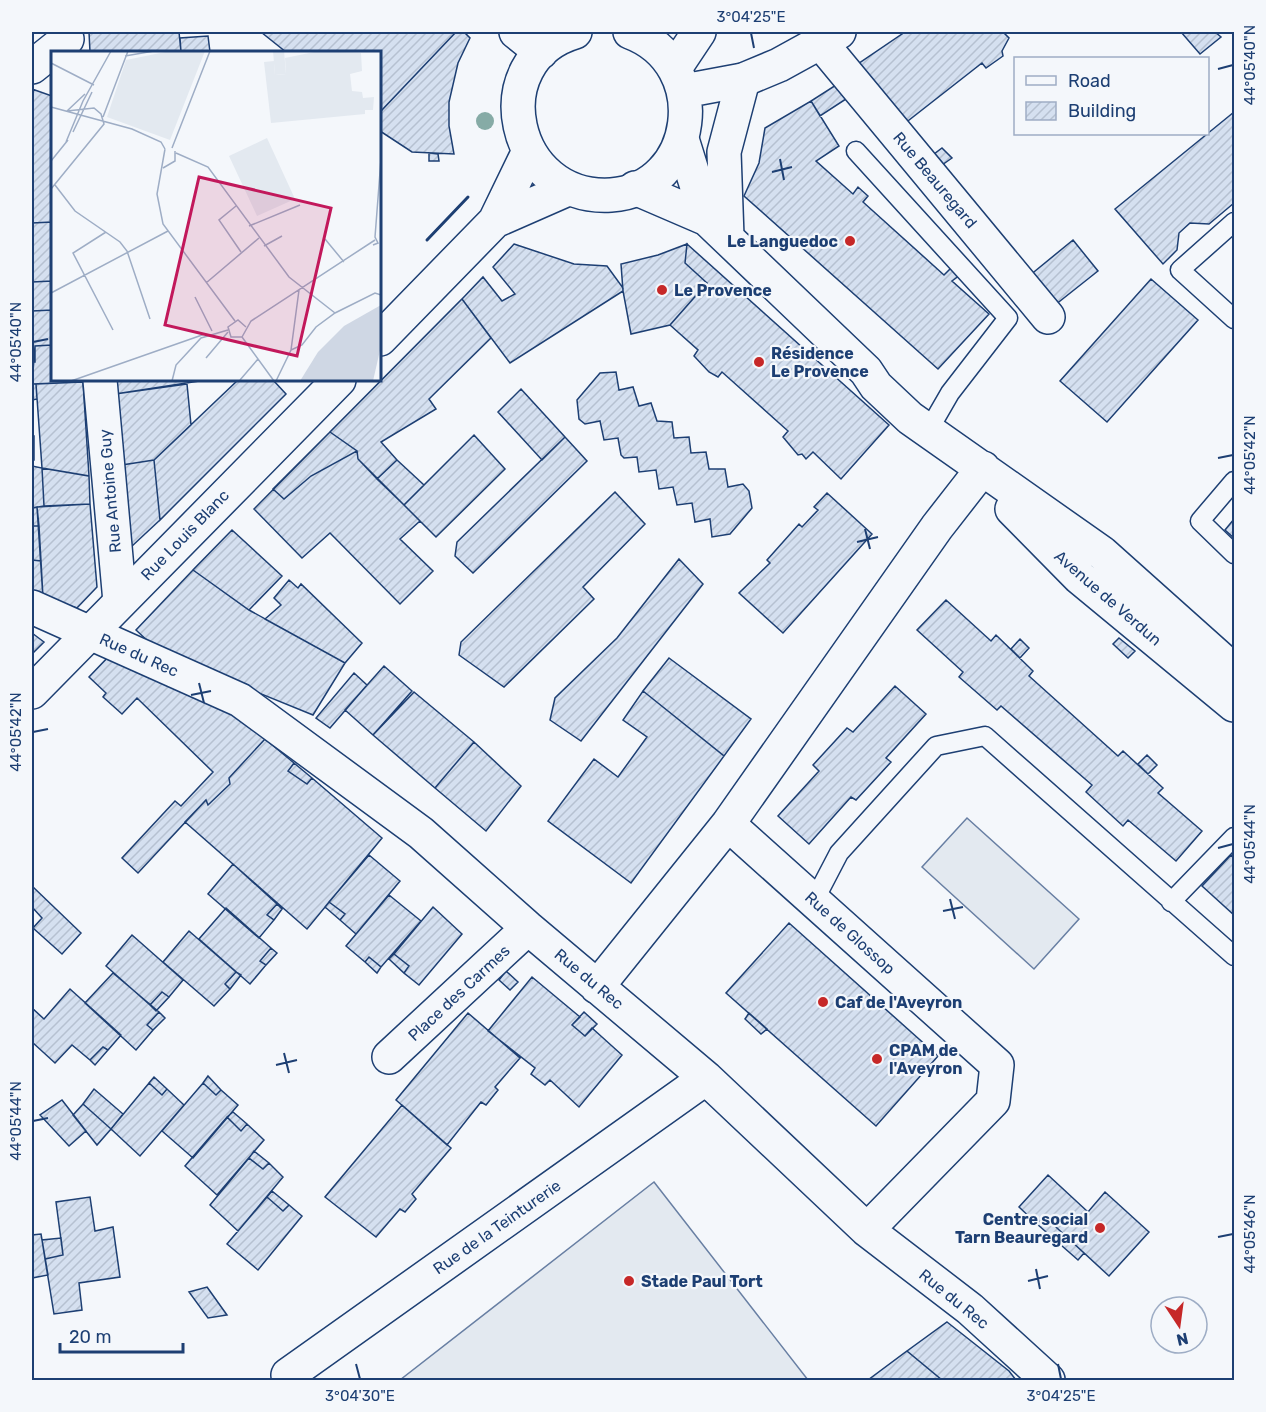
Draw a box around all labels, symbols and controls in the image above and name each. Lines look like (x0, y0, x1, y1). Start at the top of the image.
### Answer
text: 3°04'25"E (716, 8, 786, 26)
text: 44°05'40"N (1241, 25, 1259, 105)
inset map (51, 51, 381, 381)
legend (1014, 57, 1209, 135)
text: Road (1068, 70, 1111, 92)
text: Building (1068, 100, 1136, 122)
street label: Rue Beauregard (889, 128, 981, 232)
place label: Le Languedoc (727, 232, 838, 251)
marker: Le Languedoc (843, 234, 857, 248)
place label: Le Provence (674, 281, 772, 300)
marker: Le Provence (655, 283, 669, 297)
text: 44°05'40"N (7, 302, 25, 382)
place label: Résidence Le Provence (771, 344, 869, 381)
marker: Résidence Le Provence (752, 355, 766, 369)
text: 44°05'42"N (1241, 415, 1259, 495)
street label: Rue Antoine Guy (95, 428, 125, 554)
street label: Rue Louis Blanc (137, 486, 233, 584)
street label: Avenue de Verdun (1051, 546, 1165, 650)
street label: Rue du Rec (97, 629, 181, 681)
text: 44°05'42"N (7, 692, 25, 772)
text: 44°05'44"N (1241, 804, 1259, 884)
street label: Rue de Glossop (801, 888, 899, 978)
street label: Place des Carmes (404, 941, 514, 1045)
street label: Rue du Rec (551, 945, 627, 1013)
place label: Caf de l'Aveyron (835, 993, 962, 1012)
marker: Caf de l'Aveyron (816, 995, 830, 1009)
place label: CPAM de l'Aveyron (889, 1041, 962, 1078)
marker: CPAM de l'Aveyron (870, 1052, 884, 1066)
text: 44°05'44"N (7, 1081, 25, 1161)
street label: Rue de la Teinturerie (430, 1176, 565, 1278)
text: 44°05'46"N (1241, 1194, 1259, 1274)
place label: Centre social Tarn Beauregard (955, 1210, 1088, 1247)
marker: Centre social Tarn Beauregard (1093, 1221, 1107, 1235)
street label: Rue du Rec (915, 1265, 993, 1333)
place label: Stade Paul Tort (641, 1272, 763, 1291)
marker: Stade Paul Tort (622, 1274, 636, 1288)
north arrow (1149, 1295, 1209, 1355)
scale bar (60, 1316, 183, 1354)
text: 20 m (69, 1326, 111, 1348)
text: N (1175, 1329, 1190, 1350)
text: 3°04'30"E (325, 1387, 395, 1405)
text: 3°04'25"E (1026, 1387, 1096, 1405)

